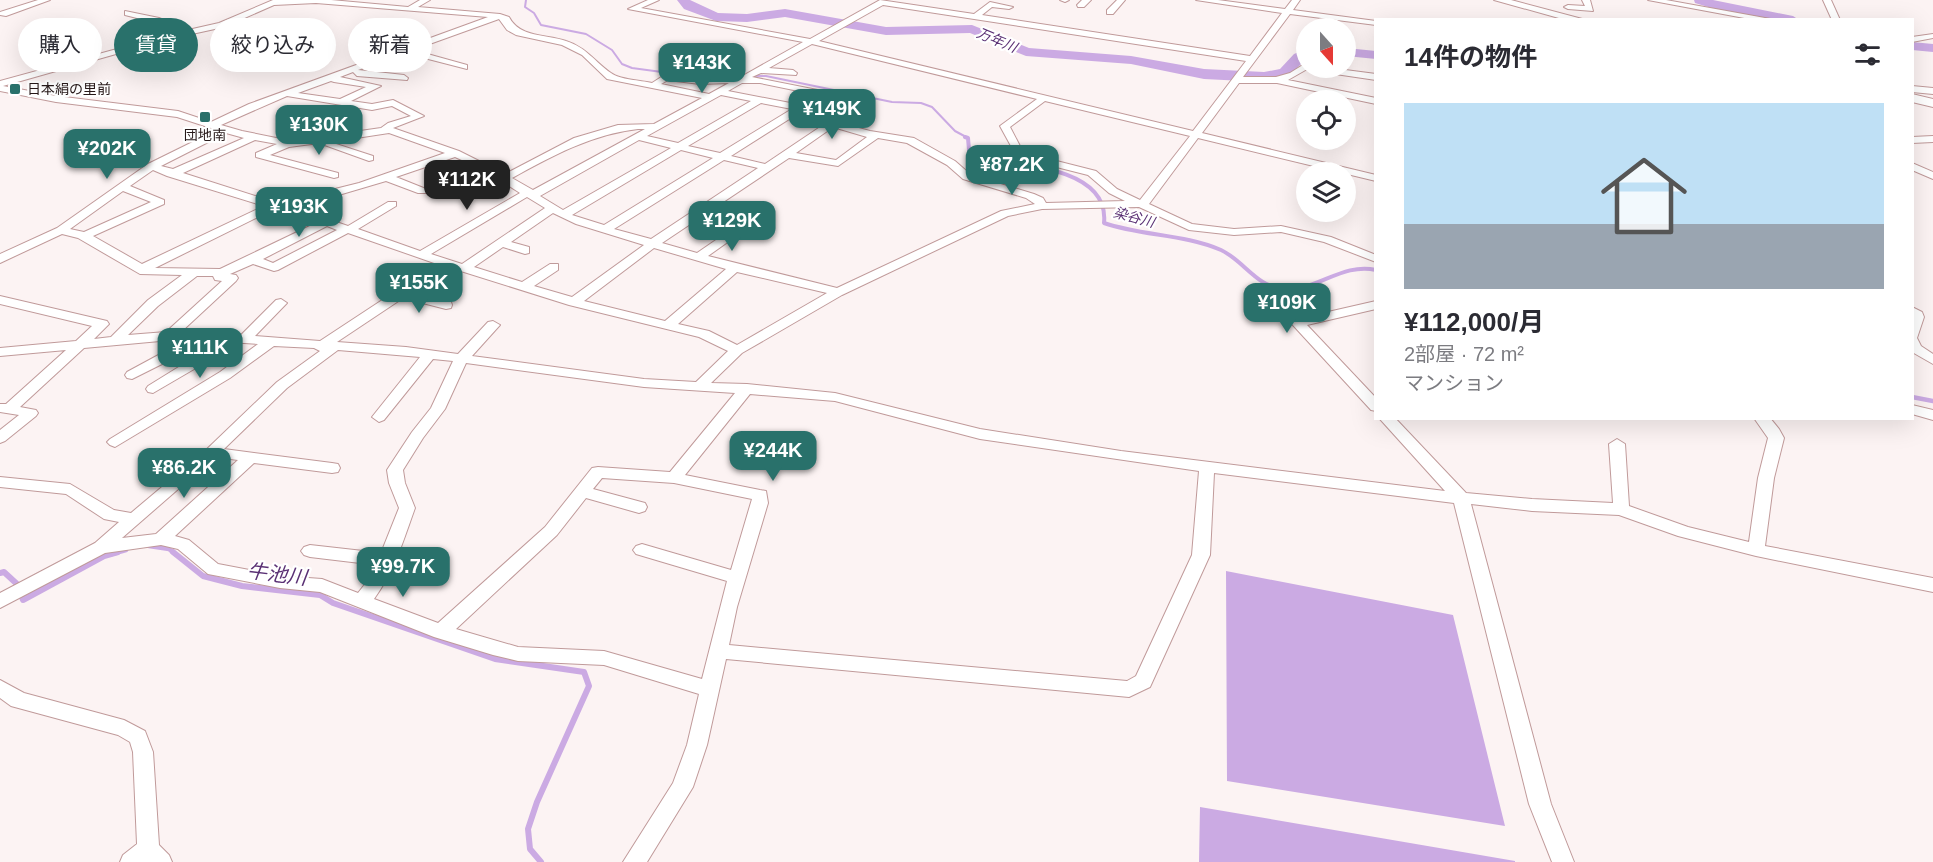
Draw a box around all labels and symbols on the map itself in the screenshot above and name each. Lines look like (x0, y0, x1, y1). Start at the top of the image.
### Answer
north arrow (1296, 18, 1356, 78)
water label: 万年川 (975, 24, 1021, 56)
pin: ¥143K (660, 43, 744, 94)
place label: 日本絹の里前 (27, 81, 111, 97)
marker: 日本絹の里前 (8, 82, 22, 96)
pin: ¥149K (790, 89, 874, 140)
pin: ¥130K (277, 105, 361, 156)
marker: 団地南 (198, 110, 212, 124)
place label: 団地南 (184, 127, 226, 143)
pin: ¥202K (65, 129, 149, 180)
pin: ¥87.2K (963, 145, 1061, 196)
pin: ¥112K (425, 160, 509, 211)
pin: ¥193K (257, 187, 341, 238)
pin: ¥129K (690, 201, 774, 252)
water label: 染谷川 (1112, 204, 1158, 231)
pin: ¥155K (377, 263, 461, 314)
pin: ¥109K (1245, 283, 1329, 334)
pin: ¥111K (158, 328, 242, 379)
pin: ¥244K (731, 431, 815, 482)
pin: ¥86.2K (135, 448, 233, 499)
pin: ¥99.7K (354, 547, 452, 598)
water label: 牛池川 (246, 559, 310, 589)

